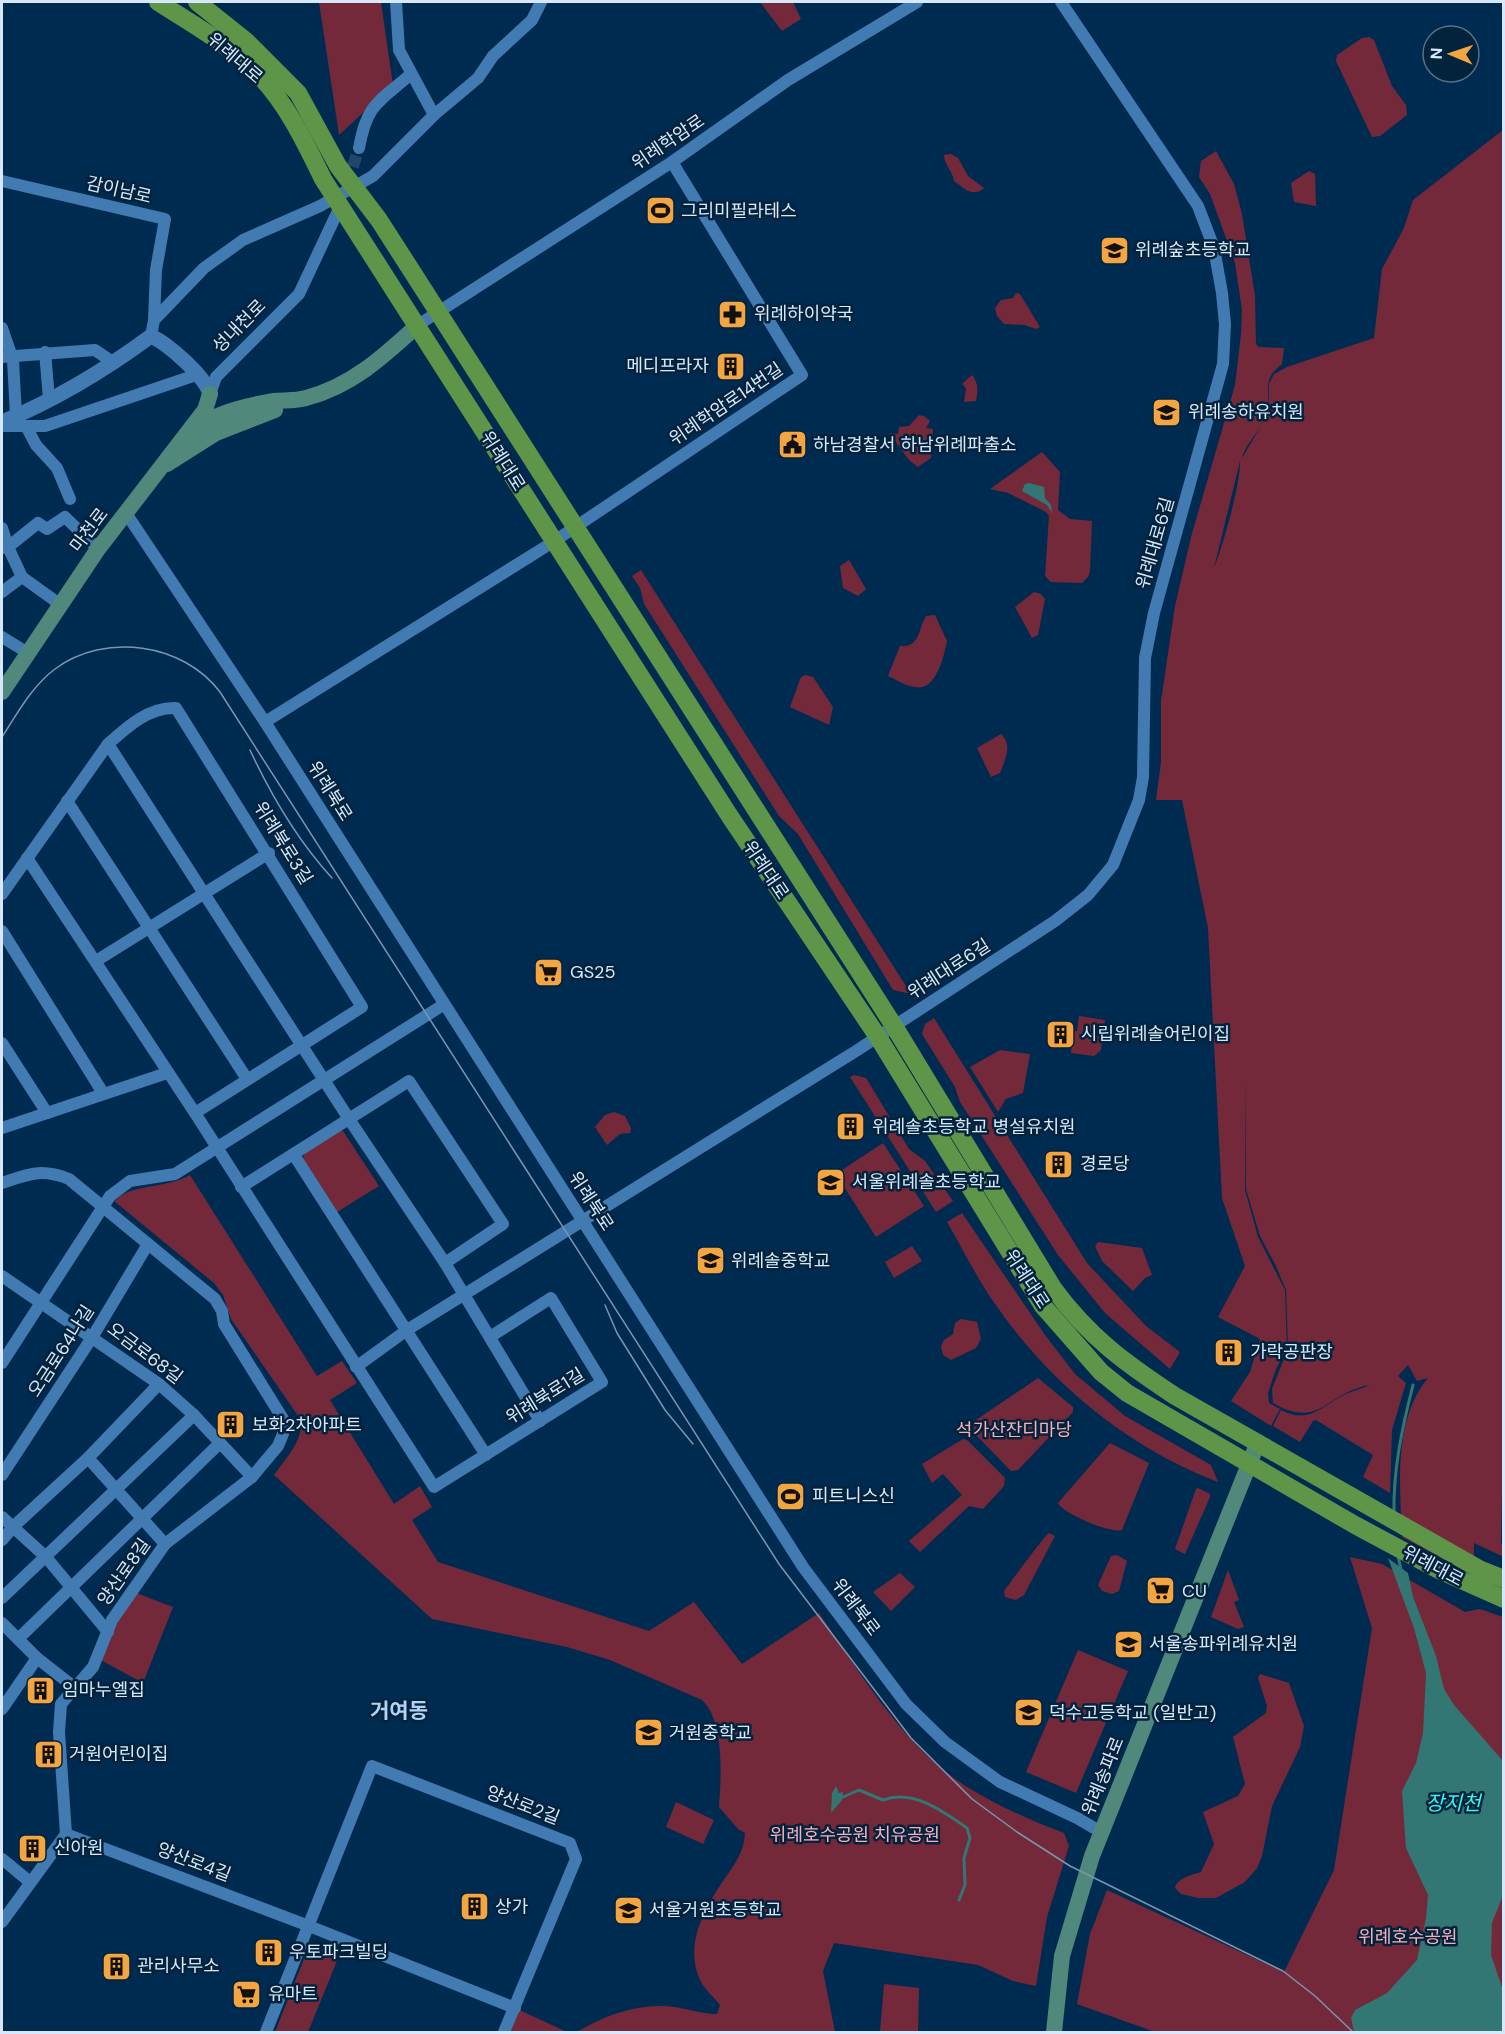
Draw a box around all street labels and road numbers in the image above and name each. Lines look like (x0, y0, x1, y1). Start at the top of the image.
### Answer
street label: 위례대로 (202, 27, 268, 89)
street label: 위례학암로 (627, 109, 709, 175)
street label: 감이남로 (84, 171, 154, 209)
street label: 성내천로 (207, 294, 271, 358)
street label: 위례학암로14번길 (664, 357, 788, 451)
street label: 위례대로 (475, 427, 531, 495)
street label: 위례대로6길 (1130, 494, 1180, 592)
street label: 마천로 (64, 503, 114, 557)
street label: 위례북로 (302, 757, 358, 825)
street label: 위례북로3길 (248, 797, 318, 889)
street label: 위례대로 (738, 836, 794, 904)
street label: 위례대로6길 (903, 933, 995, 1005)
street label: 위례북로 (563, 1167, 619, 1235)
street label: 위례대로 (999, 1245, 1055, 1313)
street label: 오금로64나길 (22, 1300, 100, 1402)
street label: 오금로68길 (102, 1317, 188, 1389)
street label: 위례북로1길 (501, 1362, 589, 1430)
street label: 양산로8길 (92, 1534, 156, 1610)
street label: 위례대로 (1398, 1540, 1468, 1592)
street label: 위례북로 (826, 1573, 886, 1641)
street label: 위례송파로 (1076, 1733, 1130, 1819)
street label: 양산로2길 (483, 1780, 563, 1830)
street label: 양산로4길 (154, 1837, 234, 1887)

